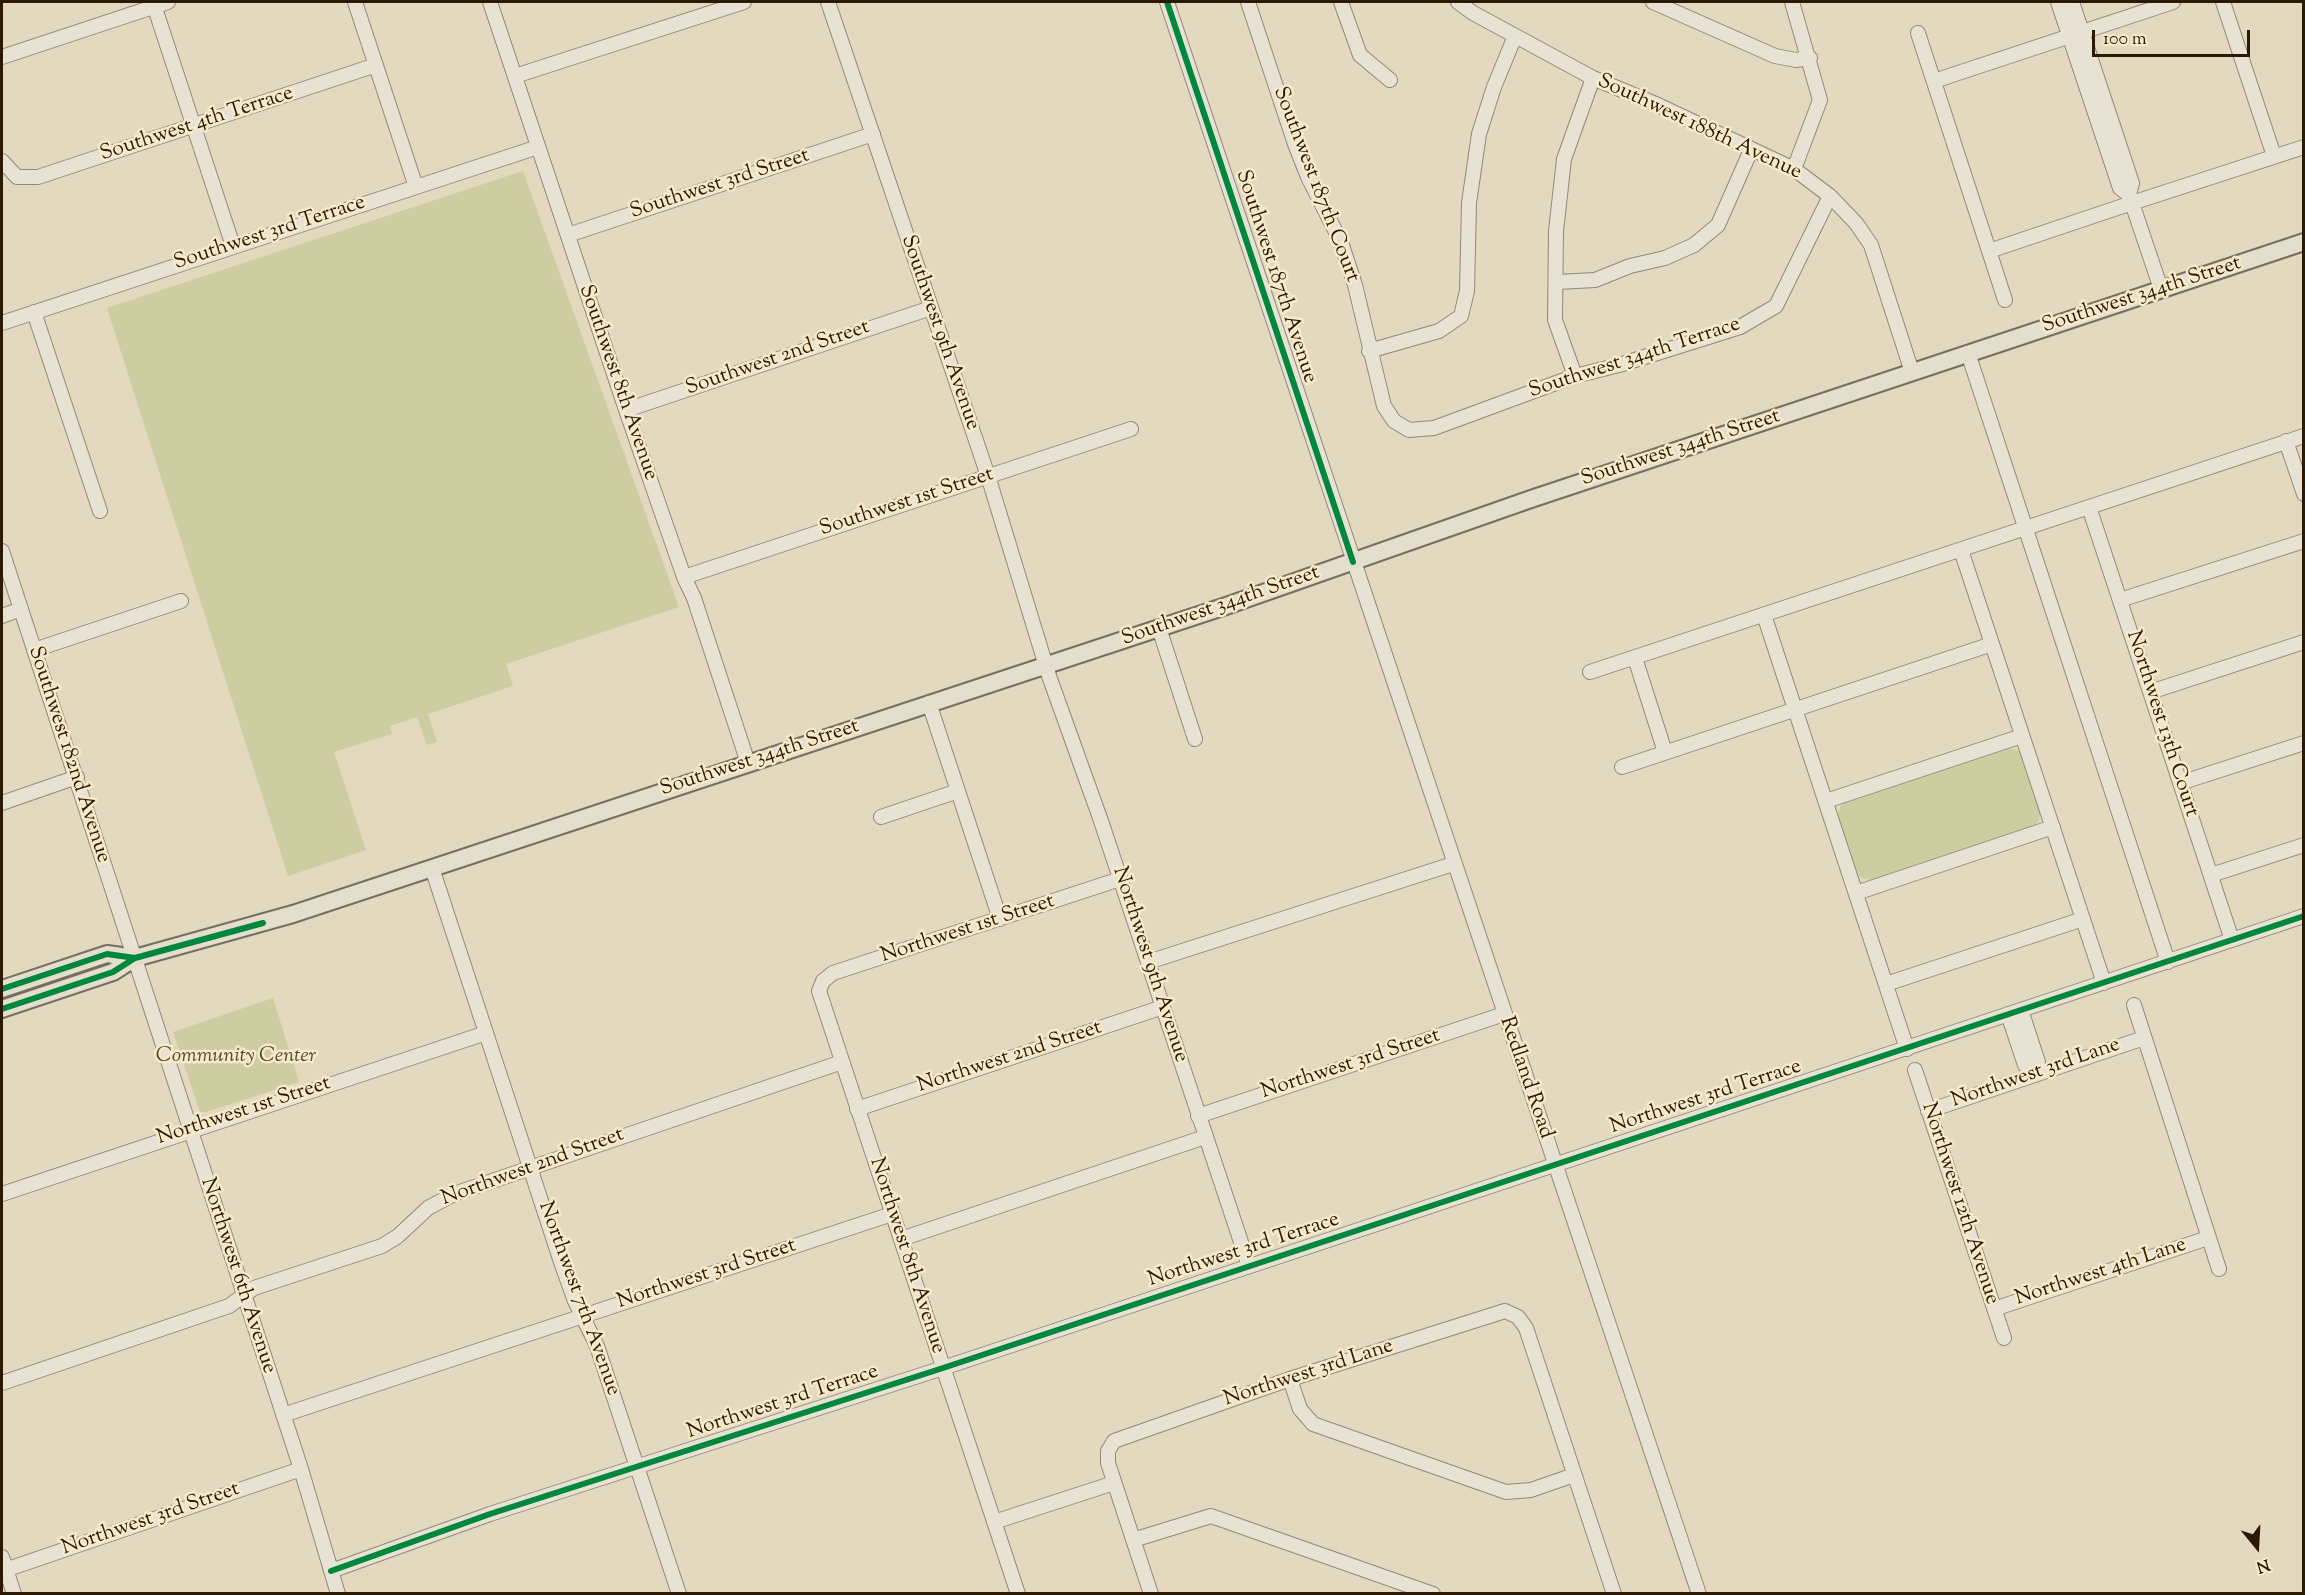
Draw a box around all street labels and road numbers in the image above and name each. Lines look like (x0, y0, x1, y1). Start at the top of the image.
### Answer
street label: Southwest 188th Avenue (1593, 70, 1805, 186)
street label: Southwest 4th Terrace (97, 82, 297, 168)
street label: Southwest 187th Court (1266, 84, 1364, 286)
street label: Southwest 3rd Street (627, 144, 813, 226)
street label: Southwest 187th Avenue (1229, 167, 1321, 387)
street label: Southwest 3rd Terrace (171, 191, 369, 277)
street label: Southwest 9th Avenue (894, 232, 984, 434)
street label: Southwest 344th Street (2039, 252, 2245, 340)
street label: Southwest 8th Avenue (572, 282, 662, 484)
street label: Southwest 344th Terrace (1526, 313, 1744, 405)
street label: Southwest 2nd Street (683, 316, 873, 402)
street label: Southwest 344th Street (1578, 405, 1784, 493)
street label: Southwest 1st Street (817, 463, 997, 543)
street label: Southwest 344th Street (1119, 561, 1323, 653)
street label: Northwest 13th Court (2119, 628, 2203, 820)
street label: Southwest 182nd Avenue (21, 644, 115, 866)
street label: Southwest 344th Street (657, 715, 863, 803)
street label: Northwest 9th Avenue (1105, 864, 1193, 1066)
street label: Northwest 1st Street (878, 890, 1058, 970)
street label: Redland Road (1492, 1014, 1558, 1142)
street label: Northwest 2nd Street (915, 1016, 1105, 1100)
street label: Northwest 3rd Street (1258, 1024, 1444, 1106)
street label: Northwest 3rd Lane (1948, 1033, 2124, 1115)
street label: Northwest 3rd Terrace (1607, 1055, 1805, 1141)
street label: Northwest 1st Street (154, 1072, 334, 1152)
street label: Northwest 12th Avenue (1914, 1100, 2004, 1308)
street label: Northwest 2nd Street (438, 1123, 628, 1213)
street label: Northwest 8th Avenue (862, 1155, 950, 1357)
street label: Northwest 6th Avenue (193, 1175, 281, 1377)
street label: Northwest 7th Avenue (531, 1199, 625, 1399)
street label: Northwest 3rd Terrace (1145, 1208, 1343, 1294)
street label: Northwest 4th Lane (2012, 1233, 2190, 1313)
street label: Northwest 3rd Street (614, 1234, 800, 1316)
street label: Northwest 3rd Lane (1221, 1335, 1397, 1413)
street label: Northwest 3rd Terrace (684, 1360, 882, 1446)
street label: Northwest 3rd Street (59, 1478, 243, 1562)

